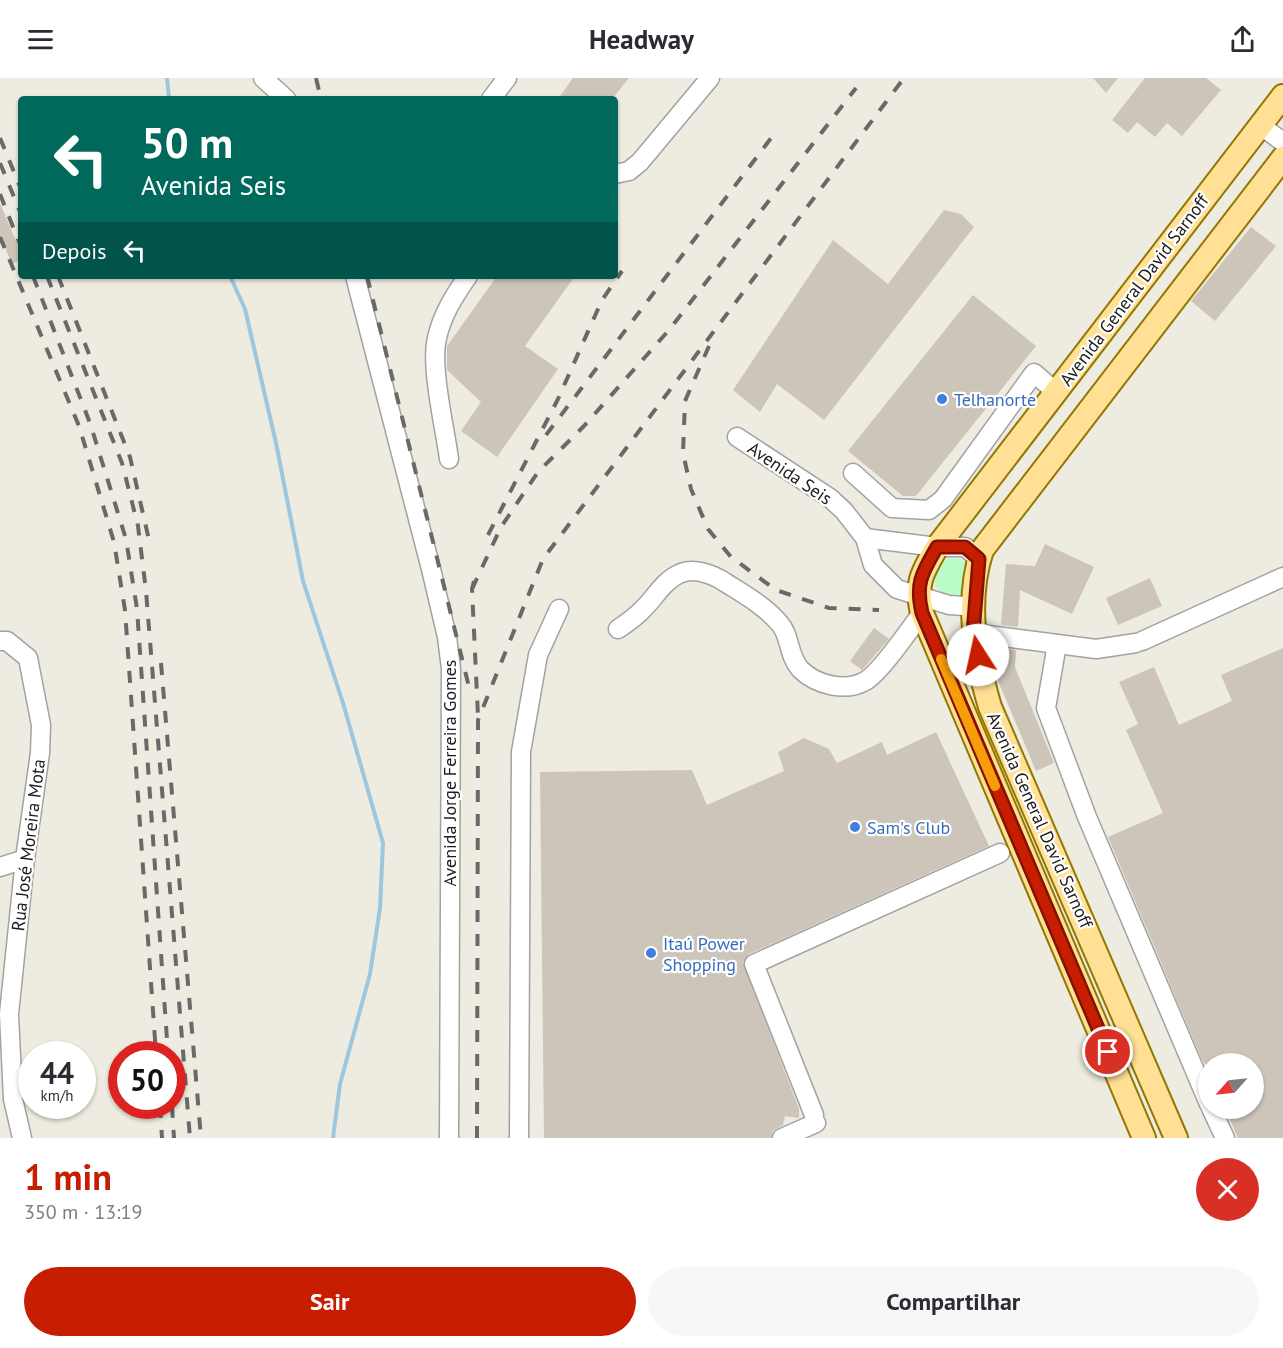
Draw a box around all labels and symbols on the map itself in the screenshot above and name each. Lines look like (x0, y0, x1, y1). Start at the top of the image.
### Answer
street label: Avenida General David Sarnoff (1054, 189, 1214, 390)
place label: Telhanorte (954, 388, 1036, 411)
marker: Telhanorte (935, 392, 949, 406)
street label: Avenida Seis (743, 436, 837, 510)
position arrow (946, 623, 1010, 687)
street label: Avenida Jorge Ferreira Gomes (438, 660, 461, 886)
street label: Avenida General David Sarnoff (982, 708, 1099, 933)
street label: Rua José Moreira Mota (6, 758, 50, 932)
place label: Sam's Club (867, 816, 950, 839)
marker: Sam's Club (848, 820, 862, 834)
place label: Itaú Power Shopping (663, 932, 745, 976)
marker: Itaú Power Shopping (644, 946, 658, 960)
pin (1082, 1026, 1133, 1077)
speed limit sign: 50 (108, 1041, 186, 1119)
north arrow (1198, 1053, 1264, 1119)

